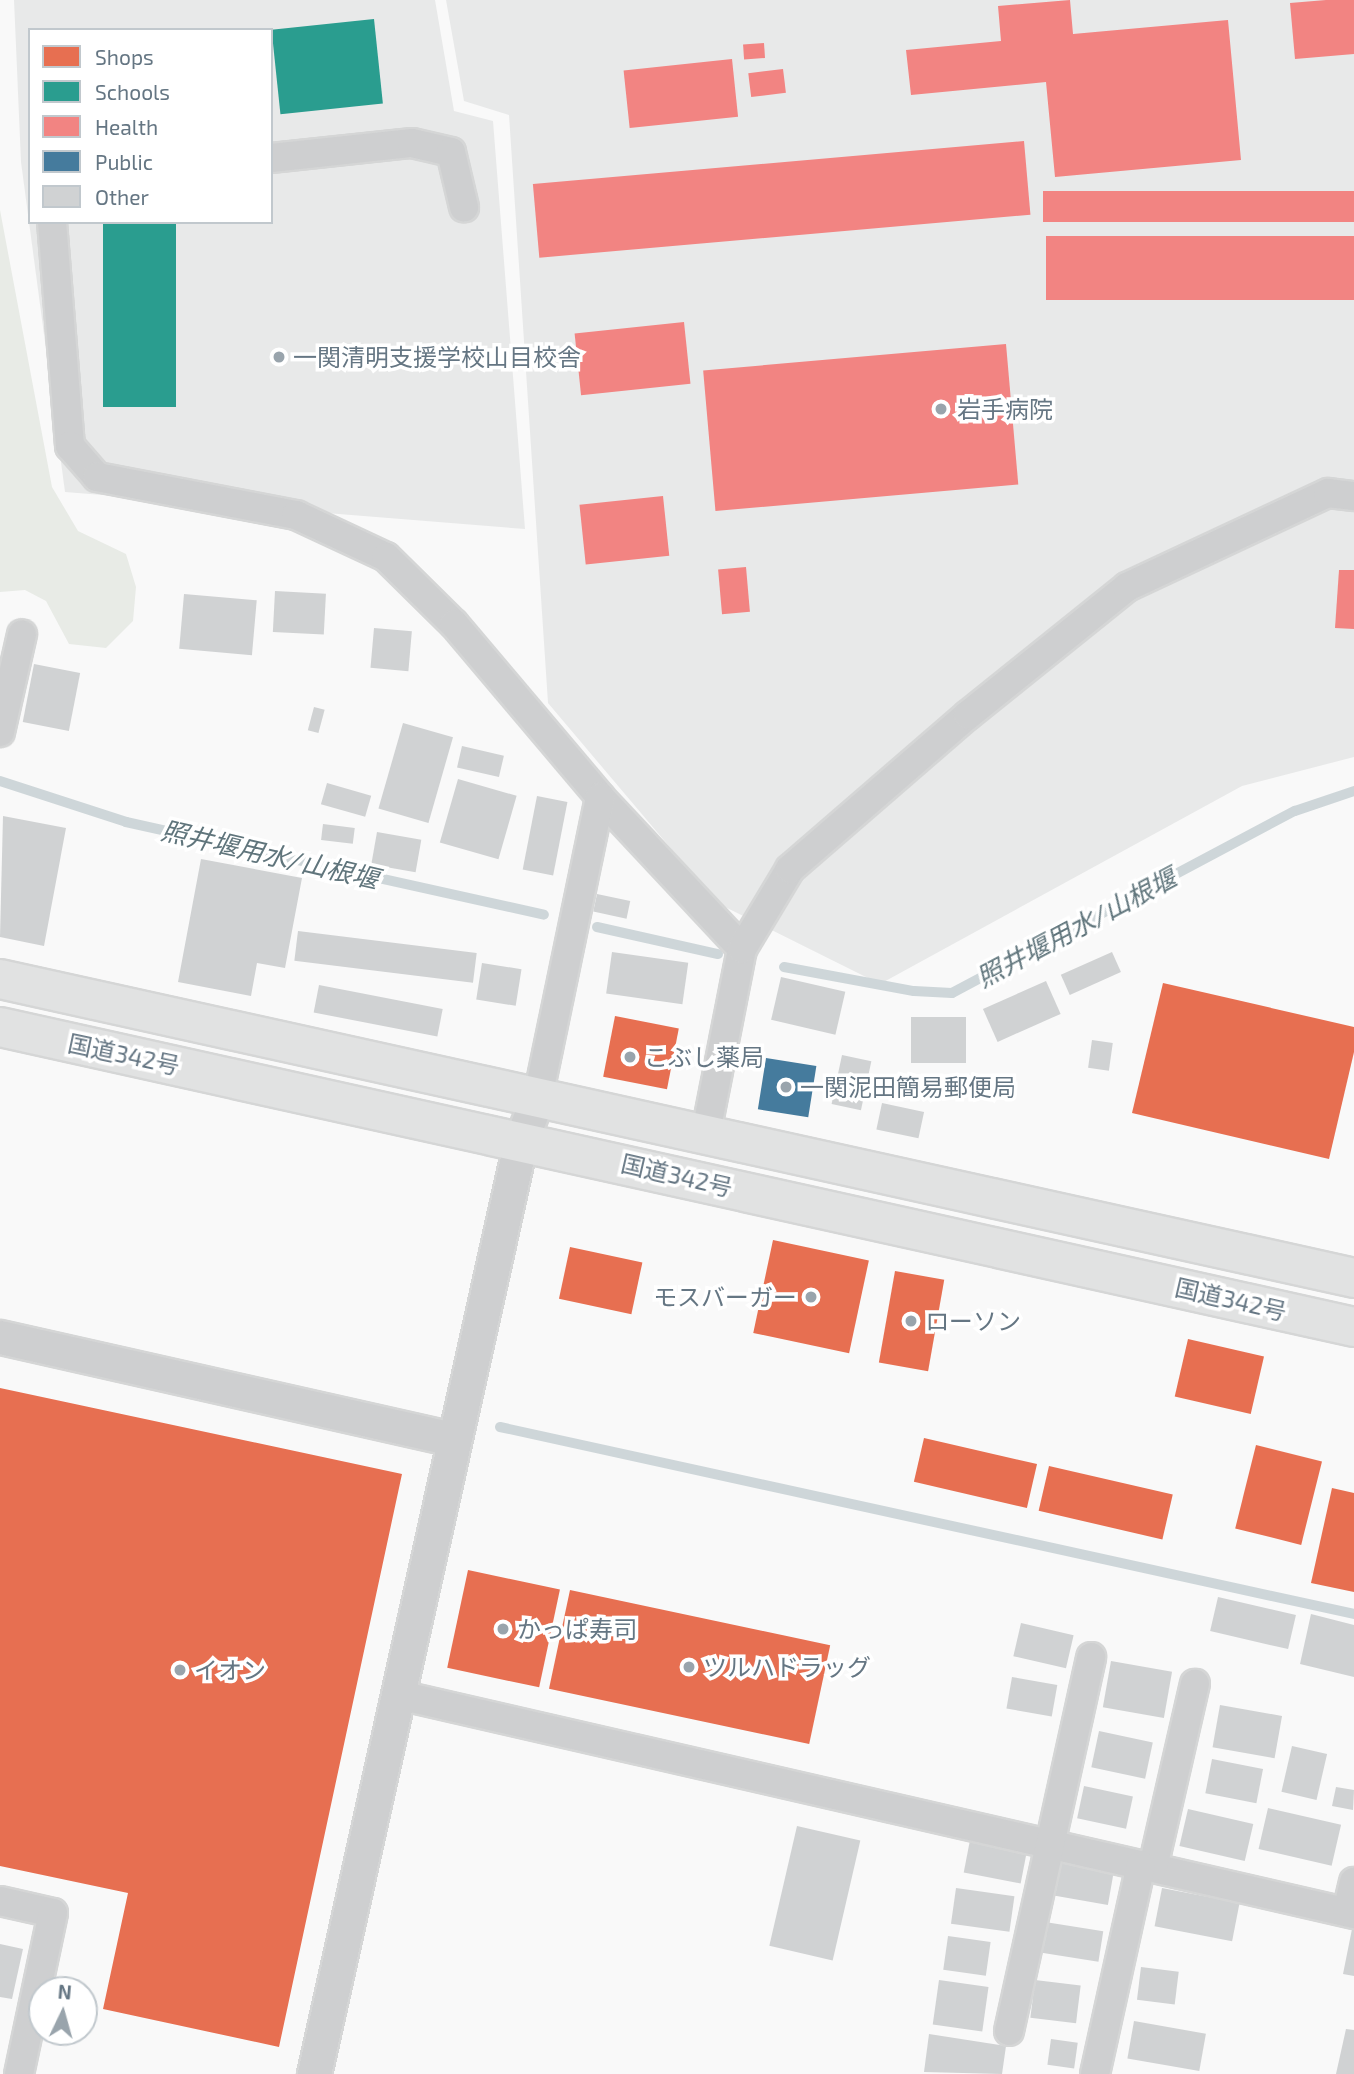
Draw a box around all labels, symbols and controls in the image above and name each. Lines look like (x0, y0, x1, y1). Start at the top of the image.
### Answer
legend (28, 28, 273, 224)
text: Shops (95, 44, 154, 69)
text: Schools (95, 79, 170, 104)
text: Health (95, 114, 158, 139)
text: Public (95, 149, 153, 174)
text: Other (95, 184, 149, 209)
place label: 一関清明支援学校山目校舎 (293, 343, 581, 371)
marker: 一関清明支援学校山目校舎 (271, 349, 287, 365)
place label: 岩手病院 (957, 395, 1053, 423)
marker: 岩手病院 (931, 399, 951, 419)
water label: 照井堰用水/山根堰 (159, 814, 381, 894)
water label: 照井堰用水/山根堰 (971, 861, 1181, 993)
street label: 国道342号 (65, 1028, 183, 1080)
place label: こぶし薬局 (644, 1043, 764, 1071)
marker: こぶし薬局 (622, 1049, 638, 1065)
place label: 一関泥田簡易郵便局 (800, 1073, 1016, 1101)
marker: 一関泥田簡易郵便局 (778, 1079, 794, 1095)
street label: 国道342号 (618, 1148, 736, 1202)
street label: 国道342号 (1172, 1272, 1290, 1326)
place label: モスバーガー (653, 1283, 797, 1311)
marker: モスバーガー (803, 1289, 819, 1305)
place label: ローソン (925, 1307, 1021, 1335)
marker: ローソン (903, 1313, 919, 1329)
place label: かっぱ寿司 (517, 1615, 637, 1643)
marker: かっぱ寿司 (495, 1621, 511, 1637)
place label: ツルハドラッグ (703, 1653, 871, 1681)
place label: イオン (194, 1656, 266, 1684)
marker: ツルハドラッグ (681, 1659, 697, 1675)
marker: イオン (172, 1662, 188, 1678)
north arrow (28, 1976, 98, 2046)
text: N (57, 1980, 73, 2004)

